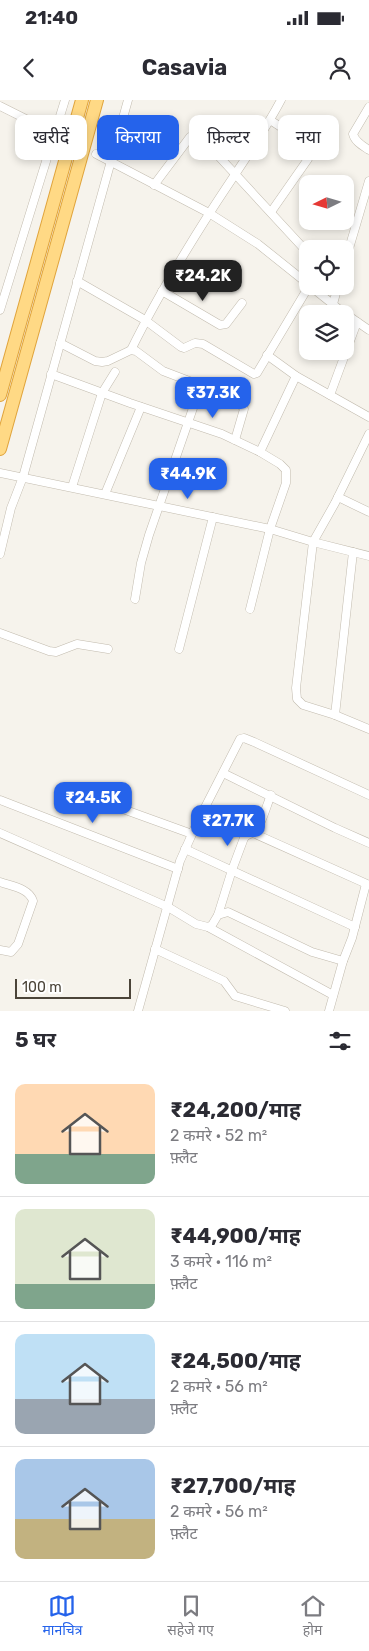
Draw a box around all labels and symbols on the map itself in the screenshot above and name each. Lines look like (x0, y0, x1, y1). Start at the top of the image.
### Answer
north arrow (299, 175, 354, 230)
pin: ₹24.2K (162, 260, 244, 302)
pin: ₹37.3K (172, 376, 254, 419)
pin: ₹44.9K (147, 458, 229, 500)
pin: ₹24.5K (52, 782, 134, 824)
pin: ₹27.7K (187, 804, 269, 847)
scale bar (15, 976, 131, 999)

